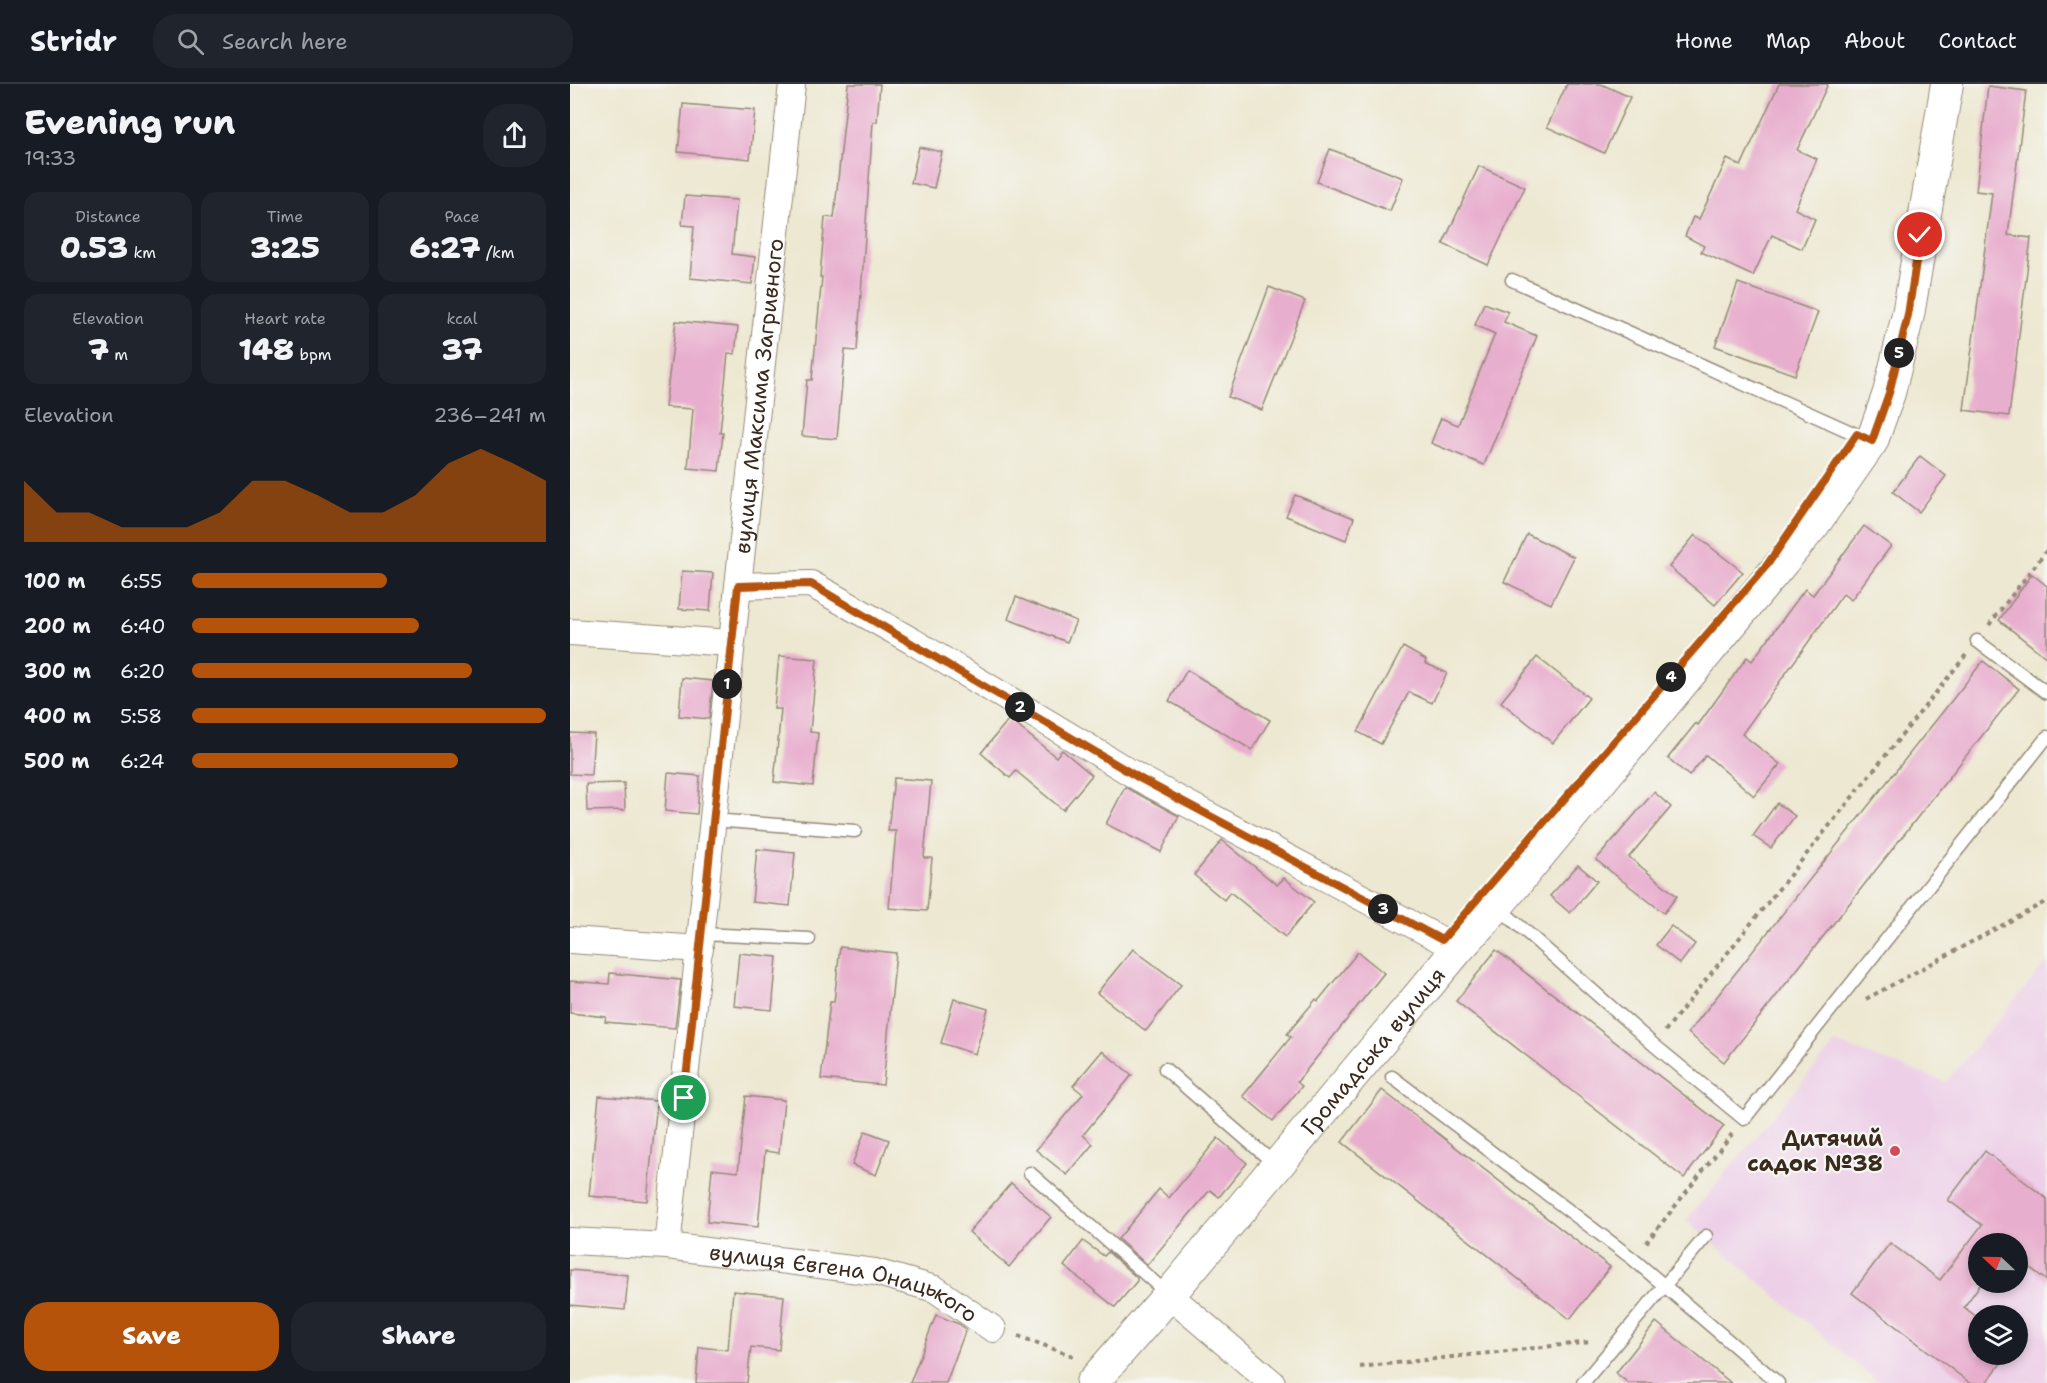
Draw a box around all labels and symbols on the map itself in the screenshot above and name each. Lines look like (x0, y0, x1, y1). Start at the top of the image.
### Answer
pin (1894, 209, 1945, 260)
street label: вулиця Максима Загривного (728, 237, 790, 555)
pin: 5 (1884, 338, 1914, 368)
pin: 4 (1656, 662, 1686, 692)
pin: 1 (712, 669, 742, 699)
pin: 2 (1005, 692, 1035, 722)
pin: 3 (1368, 894, 1398, 924)
street label: Громадська вулиця (1295, 961, 1452, 1141)
pin (658, 1072, 709, 1123)
place label: Дитячий садок №38 (1747, 1124, 1883, 1178)
marker: Дитячий садок №38 (1888, 1144, 1902, 1158)
north arrow (1968, 1233, 2028, 1293)
street label: вулиця Євгена Онацького (708, 1237, 983, 1329)

